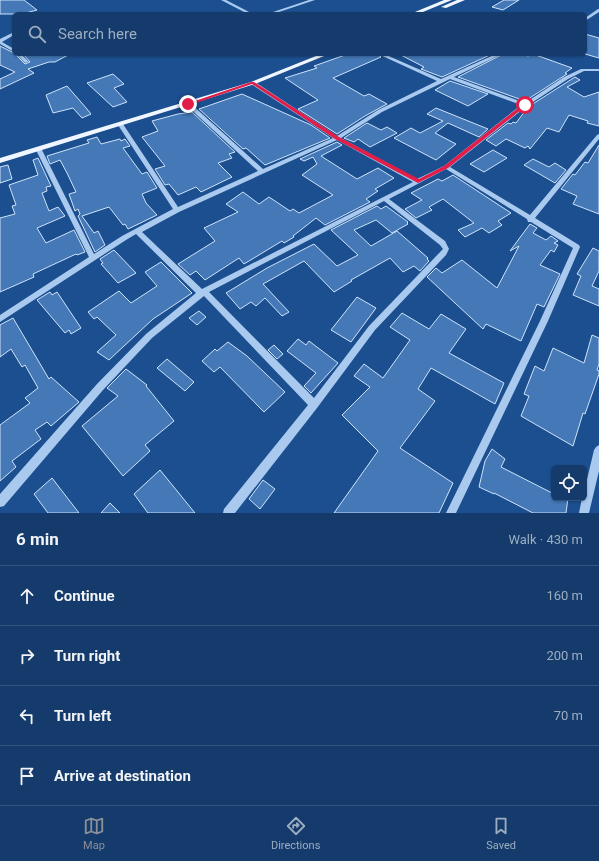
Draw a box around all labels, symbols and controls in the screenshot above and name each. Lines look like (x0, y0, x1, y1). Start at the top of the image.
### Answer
search box (12, 12, 587, 56)
icon: search (26, 23, 48, 45)
text: Search here (58, 25, 137, 43)
route end (179, 95, 197, 113)
route start (516, 96, 534, 114)
map controls (551, 465, 587, 501)
button: locate (551, 465, 587, 501)
text: 6 min (16, 529, 59, 549)
text: Walk · 430 m (508, 532, 583, 547)
icon: ahead (16, 585, 38, 607)
text: Continue (54, 587, 115, 605)
text: 160 m (546, 588, 583, 603)
icon: right (16, 645, 38, 667)
text: Turn right (54, 647, 120, 665)
text: 200 m (546, 648, 583, 663)
icon: left (16, 705, 38, 727)
text: Turn left (54, 707, 111, 725)
text: 70 m (554, 708, 583, 723)
icon: arrive (16, 765, 38, 787)
text: Arrive at destination (54, 767, 191, 785)
tab: Map (83, 815, 105, 852)
tab: Directions (271, 815, 320, 852)
tab: Saved (486, 815, 516, 852)

